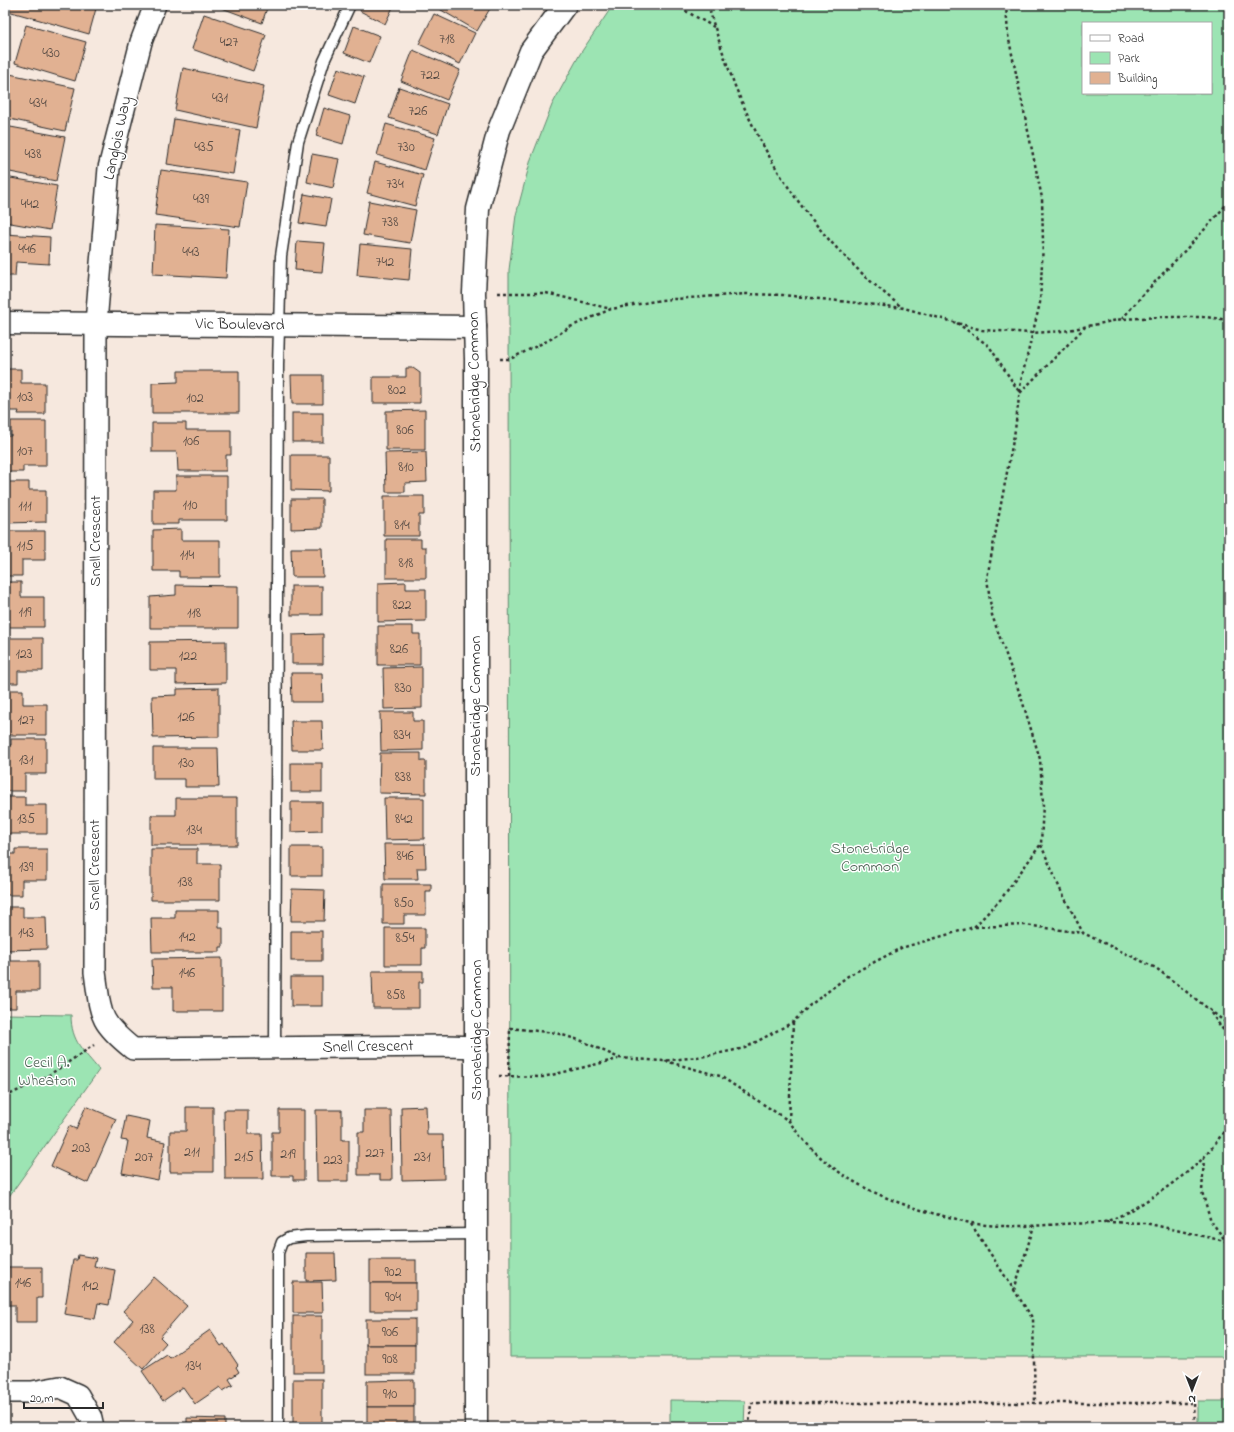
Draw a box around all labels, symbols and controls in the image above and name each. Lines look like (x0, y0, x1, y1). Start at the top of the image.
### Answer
legend (1082, 22, 1212, 94)
house number: 718 (439, 29, 455, 50)
text: Road (1118, 30, 1144, 48)
house number: 427 (220, 32, 238, 53)
house number: 430 (42, 43, 60, 64)
text: Park (1118, 50, 1140, 68)
house number: 722 (420, 65, 440, 86)
text: Building (1117, 70, 1157, 89)
house number: 431 (212, 88, 229, 109)
house number: 434 (29, 93, 47, 114)
street label: Langlois Way (97, 94, 139, 182)
house number: 726 (409, 101, 427, 122)
house number: 435 (194, 137, 214, 158)
house number: 730 (397, 137, 415, 158)
house number: 438 (25, 144, 41, 165)
house number: 734 (386, 174, 404, 195)
house number: 439 (193, 189, 210, 210)
house number: 442 (21, 194, 39, 215)
house number: 738 (382, 212, 398, 233)
house number: 446 (18, 239, 36, 260)
house number: 443 (182, 242, 200, 263)
house number: 742 (376, 252, 394, 273)
street label: Stonebridge Common (462, 311, 488, 453)
street label: Vic Boulevard (194, 312, 285, 338)
house number: 802 (388, 380, 406, 401)
house number: 103 (17, 387, 33, 408)
house number: 102 (186, 388, 204, 409)
house number: 806 (396, 420, 414, 441)
house number: 106 (183, 431, 199, 452)
house number: 107 (17, 441, 33, 462)
house number: 810 (398, 457, 414, 478)
street label: Snell Crescent (84, 495, 108, 587)
house number: 110 (183, 495, 197, 516)
house number: 111 (18, 496, 32, 517)
house number: 814 (394, 515, 410, 536)
house number: 115 (17, 536, 33, 557)
house number: 114 (180, 545, 195, 566)
house number: 818 (399, 553, 413, 574)
house number: 822 (392, 595, 412, 616)
house number: 119 (18, 602, 32, 623)
house number: 118 (187, 603, 201, 624)
street label: Stonebridge Common (464, 635, 488, 776)
house number: 826 (390, 639, 408, 660)
house number: 123 (15, 644, 33, 665)
house number: 122 (179, 646, 197, 667)
house number: 830 (394, 678, 412, 699)
house number: 126 (177, 707, 195, 728)
house number: 127 (17, 710, 35, 731)
house number: 834 (394, 725, 411, 746)
house number: 131 (19, 750, 34, 771)
house number: 130 (178, 753, 194, 774)
house number: 838 (395, 767, 411, 788)
house number: 135 (17, 809, 35, 830)
house number: 842 (395, 809, 413, 830)
street label: Snell Crescent (83, 819, 107, 911)
house number: 134 (186, 820, 202, 841)
park label: Stonebridge Common (831, 837, 910, 879)
house number: 846 (396, 846, 414, 867)
house number: 139 (19, 857, 34, 878)
house number: 138 (177, 872, 193, 893)
house number: 850 (394, 893, 414, 914)
house number: 143 (18, 923, 34, 944)
house number: 142 (178, 927, 196, 948)
house number: 854 (395, 928, 415, 949)
street label: Stonebridge Common (465, 959, 489, 1100)
house number: 146 (179, 963, 195, 984)
house number: 858 (387, 985, 405, 1006)
street label: Snell Crescent (322, 1034, 414, 1060)
park label: Cecil A. Wheaton (18, 1051, 76, 1093)
house number: 203 (72, 1138, 91, 1159)
house number: 211 (184, 1142, 200, 1163)
house number: 227 (365, 1143, 385, 1164)
house number: 219 (280, 1144, 297, 1165)
house number: 207 (135, 1147, 154, 1168)
house number: 215 (234, 1147, 254, 1168)
house number: 231 (413, 1147, 431, 1168)
house number: 223 (323, 1150, 343, 1171)
house number: 902 (384, 1262, 402, 1283)
house number: 146 (15, 1273, 31, 1294)
house number: 142 (81, 1276, 99, 1297)
house number: 904 (385, 1287, 401, 1308)
house number: 138 (139, 1319, 155, 1340)
house number: 906 (382, 1322, 398, 1343)
house number: 908 (382, 1349, 398, 1370)
house number: 134 (185, 1356, 201, 1377)
north arrow (1172, 1370, 1212, 1410)
scale bar (24, 1384, 103, 1410)
house number: 910 (383, 1384, 397, 1405)
text: 20 m (30, 1390, 53, 1408)
text: N (1188, 1391, 1196, 1407)

